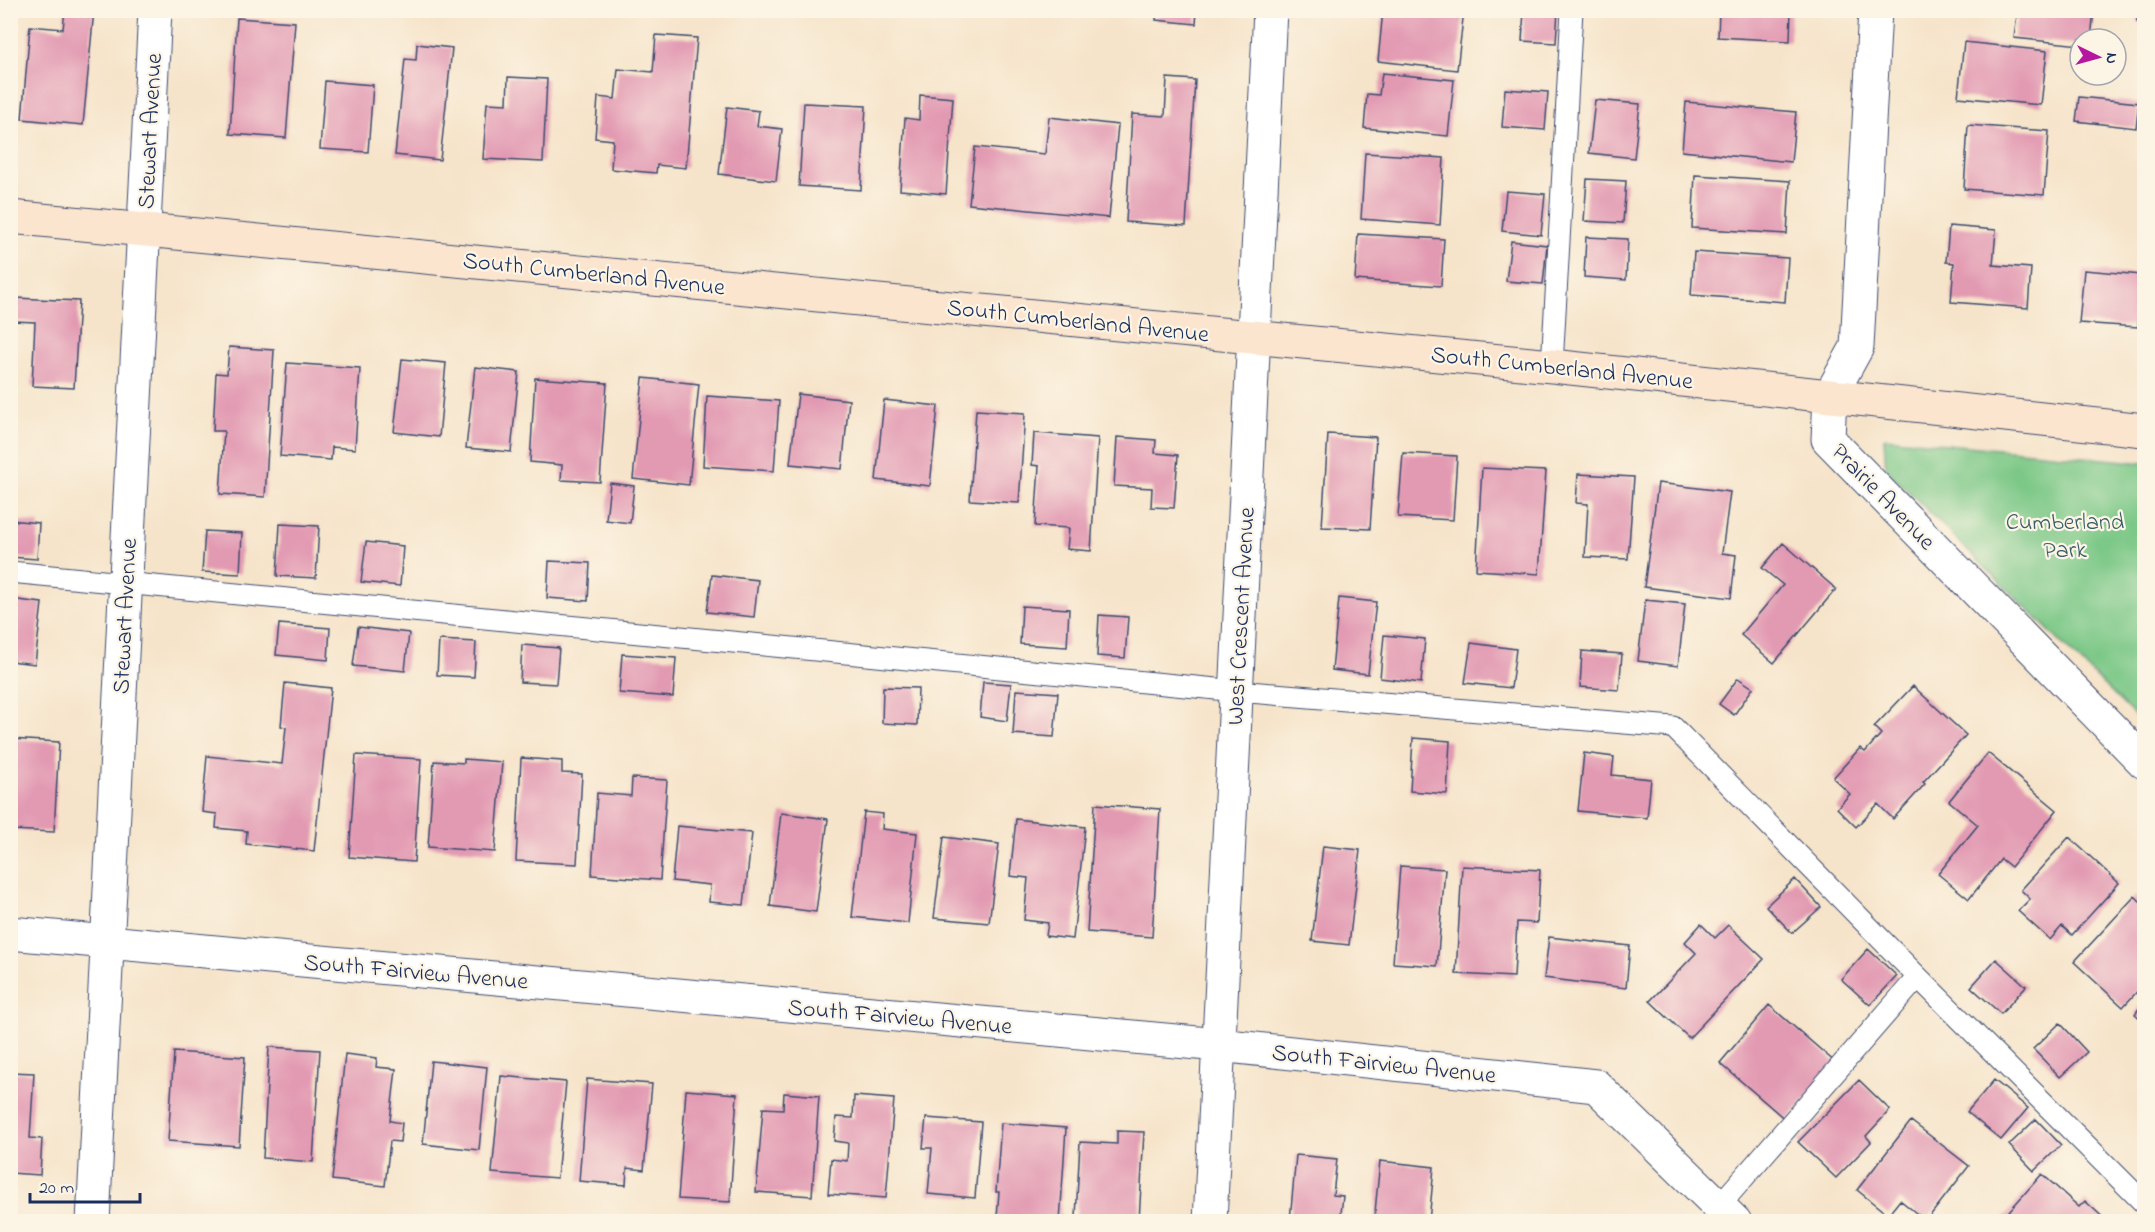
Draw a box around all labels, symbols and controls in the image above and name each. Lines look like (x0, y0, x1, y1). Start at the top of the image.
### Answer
north arrow (2068, 27, 2128, 87)
street label: Stewart Avenue (130, 52, 173, 210)
text: N (2099, 52, 2123, 65)
street label: South Cumberland Avenue (461, 244, 727, 307)
street label: South Cumberland Avenue (945, 291, 1211, 354)
street label: South Cumberland Avenue (1429, 338, 1695, 401)
street label: Prairie Avenue (1822, 436, 1943, 560)
street label: West Crescent Avenue (1219, 506, 1266, 726)
park label: Cumberland Park (2006, 506, 2125, 569)
street label: Stewart Avenue (105, 537, 148, 695)
street label: South Fairview Avenue (302, 946, 530, 1001)
street label: South Fairview Avenue (786, 991, 1014, 1046)
street label: South Fairview Avenue (1270, 1036, 1498, 1095)
scale bar (30, 1166, 140, 1204)
text: 20 m (39, 1176, 74, 1202)

